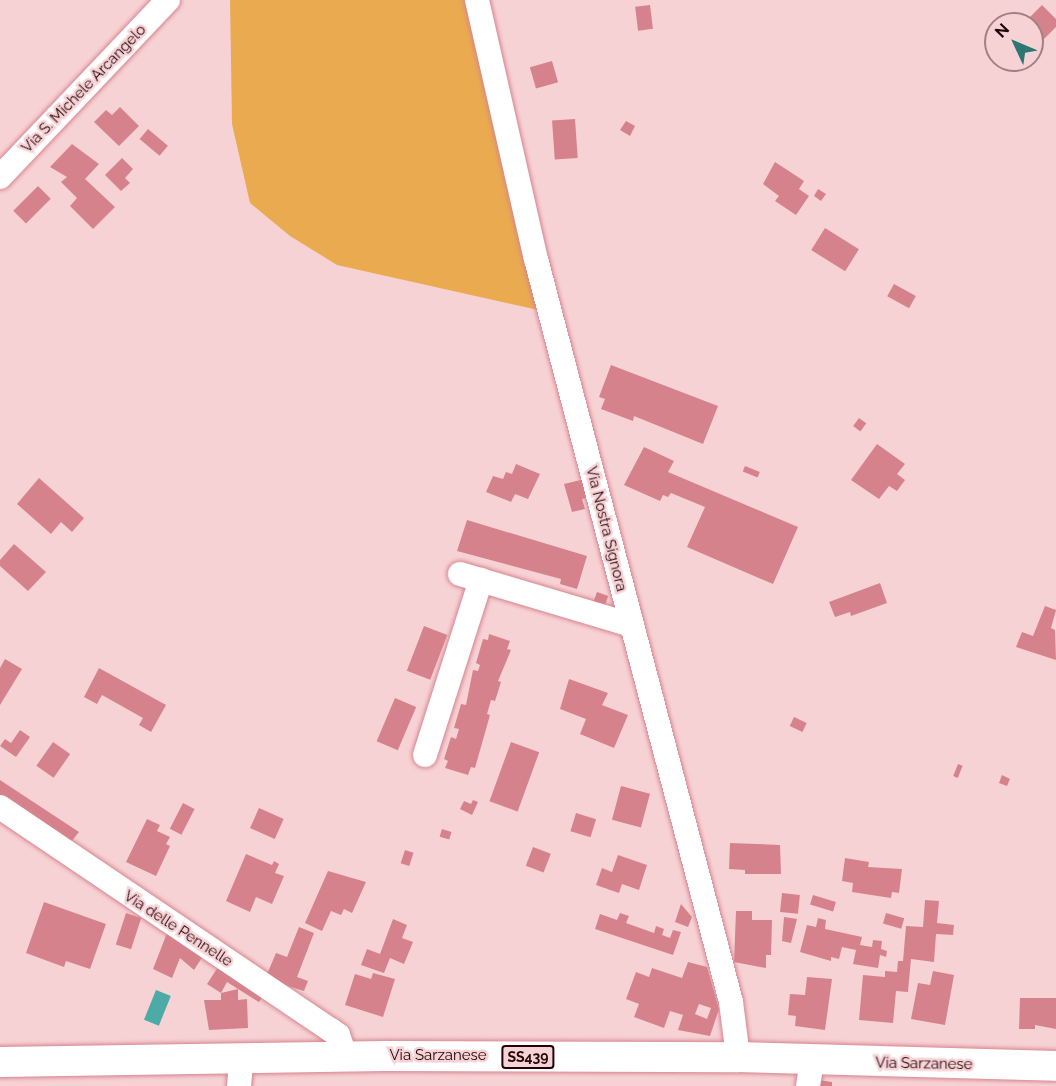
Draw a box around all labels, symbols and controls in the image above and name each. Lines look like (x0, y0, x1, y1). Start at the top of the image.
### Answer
north arrow (984, 12, 1044, 72)
text: N (991, 20, 1013, 42)
street label: Via S. Michele Arcangelo (18, 21, 150, 157)
street label: Via Nostra Signora (582, 465, 630, 593)
street label: Via delle Pennelle (120, 887, 236, 971)
road number: SS439 (501, 1046, 555, 1068)
street label: Via Sarzanese (389, 1047, 487, 1065)
street label: Via Sarzanese (875, 1054, 973, 1074)

